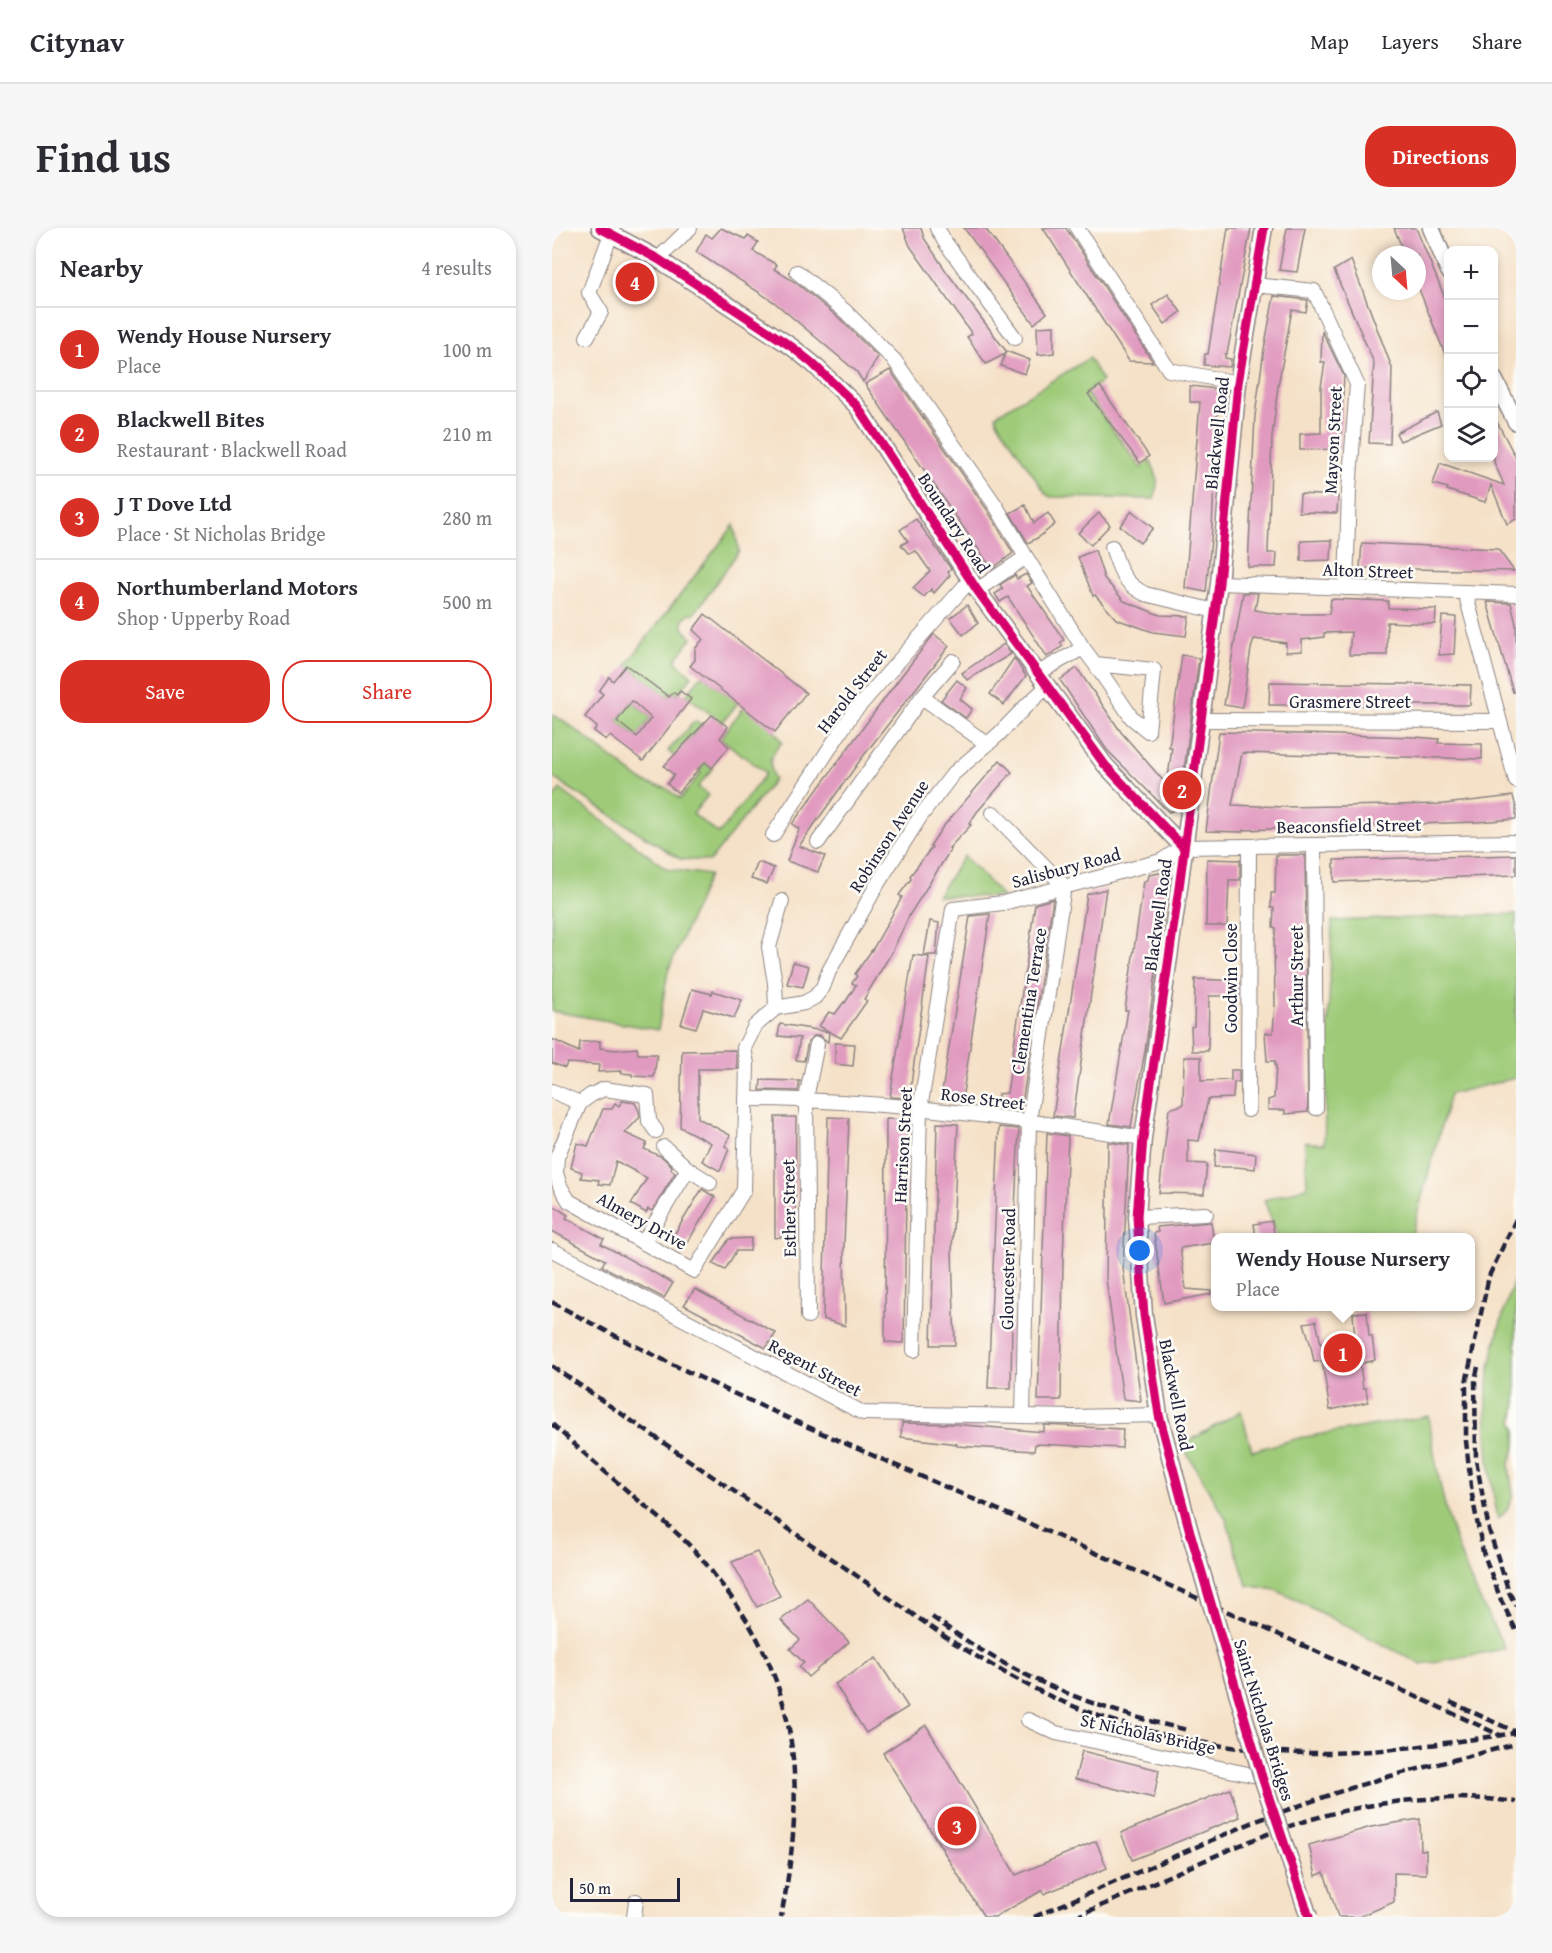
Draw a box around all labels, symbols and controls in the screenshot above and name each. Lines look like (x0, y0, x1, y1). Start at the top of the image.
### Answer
text: Citynav (30, 21, 124, 62)
text: Map (1310, 26, 1349, 57)
text: Layers (1382, 26, 1439, 57)
text: Share (1472, 26, 1522, 57)
text: Find us (36, 126, 171, 187)
button: Directions (1365, 126, 1516, 187)
north arrow (1372, 246, 1426, 300)
map controls (1444, 246, 1498, 462)
button: + (1444, 246, 1498, 300)
text: Nearby (60, 248, 143, 287)
text: 4 results (421, 253, 492, 282)
pin: 4 (616, 260, 655, 304)
button: − (1444, 300, 1498, 354)
text: Wendy House Nursery (117, 319, 331, 351)
text: 1 (74, 335, 85, 364)
text: 100 m (442, 335, 492, 364)
text: Place (117, 351, 161, 380)
button: locate (1444, 354, 1498, 408)
street label: Blackwell Road (1197, 375, 1236, 491)
street label: Mayson Street (1316, 385, 1349, 495)
text: Blackwell Bites (117, 403, 265, 435)
button: layers (1444, 408, 1498, 462)
text: 2 (74, 419, 85, 448)
text: 210 m (442, 419, 492, 448)
text: Restaurant · Blackwell Road (117, 435, 347, 464)
street label: Boundary Road (912, 467, 997, 579)
text: J T Dove Ltd (117, 487, 232, 519)
text: 3 (74, 503, 85, 532)
text: 280 m (442, 503, 492, 532)
text: Place · St Nicholas Bridge (117, 519, 326, 548)
street label: Alton Street (1322, 555, 1415, 586)
text: Northumberland Motors (117, 571, 358, 603)
text: 4 (74, 587, 85, 616)
text: 500 m (442, 587, 492, 616)
text: Shop · Upperby Road (117, 603, 290, 632)
street label: Harold Street (810, 642, 894, 739)
button: Save (60, 660, 270, 723)
button: Share (282, 660, 492, 723)
street label: Grasmere Street (1289, 688, 1412, 715)
pin: 2 (1162, 768, 1202, 812)
street label: Robinson Avenue (842, 774, 935, 897)
street label: Beaconsfield Street (1276, 811, 1422, 840)
street label: Salisbury Road (1008, 840, 1124, 895)
street label: Blackwell Road (1136, 857, 1179, 973)
street label: Goodwin Close (1217, 923, 1244, 1033)
street label: Arthur Street (1283, 925, 1310, 1027)
street label: Clementina Terrace (1004, 926, 1053, 1076)
street label: Rose Street (939, 1080, 1027, 1117)
street label: Harrison Street (886, 1086, 919, 1204)
street label: Esther Street (774, 1158, 803, 1257)
street label: Almery Drive (592, 1185, 692, 1257)
street label: Gloucester Road (993, 1207, 1022, 1330)
popup (1211, 1233, 1475, 1311)
your location (1125, 1236, 1154, 1265)
text: Wendy House Nursery (1236, 1242, 1450, 1274)
text: Place (1236, 1274, 1280, 1303)
pin: 1 (1324, 1330, 1362, 1376)
street label: Regent Street (764, 1332, 867, 1404)
street label: Blackwell Road (1152, 1337, 1201, 1453)
street label: Saint Nicholas Bridges (1227, 1636, 1302, 1804)
street label: St Nicholas Bridge (1078, 1706, 1218, 1761)
pin: 3 (938, 1804, 976, 1848)
scale bar (570, 1875, 680, 1902)
text: 50 m (579, 1876, 611, 1900)

